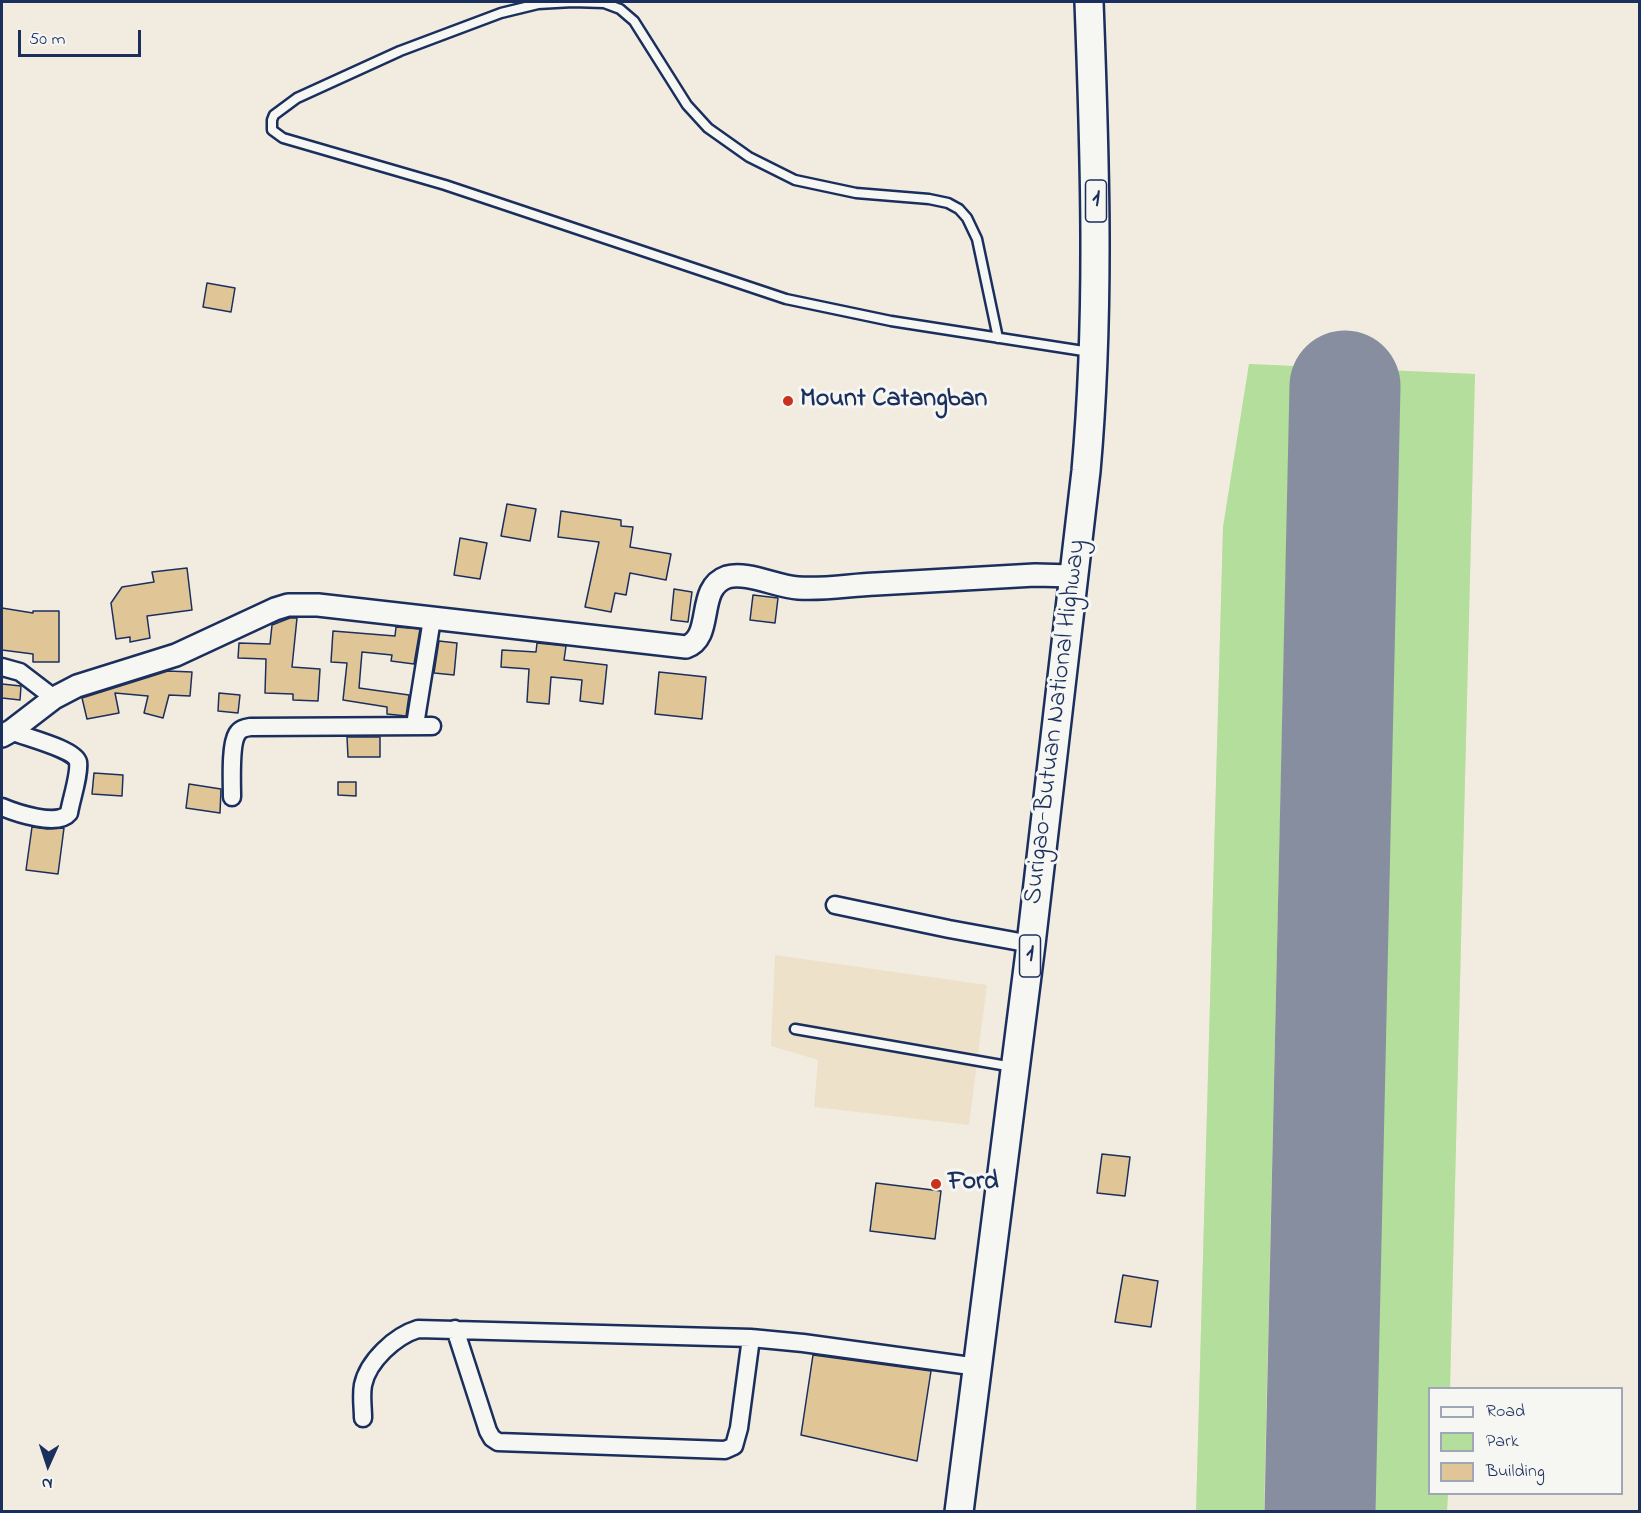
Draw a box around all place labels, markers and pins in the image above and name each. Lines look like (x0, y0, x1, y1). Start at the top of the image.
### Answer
place label: Mount Catangban (800, 385, 987, 417)
marker: Mount Catangban (781, 394, 795, 408)
place label: Ford (948, 1168, 999, 1200)
marker: Ford (929, 1177, 943, 1191)

